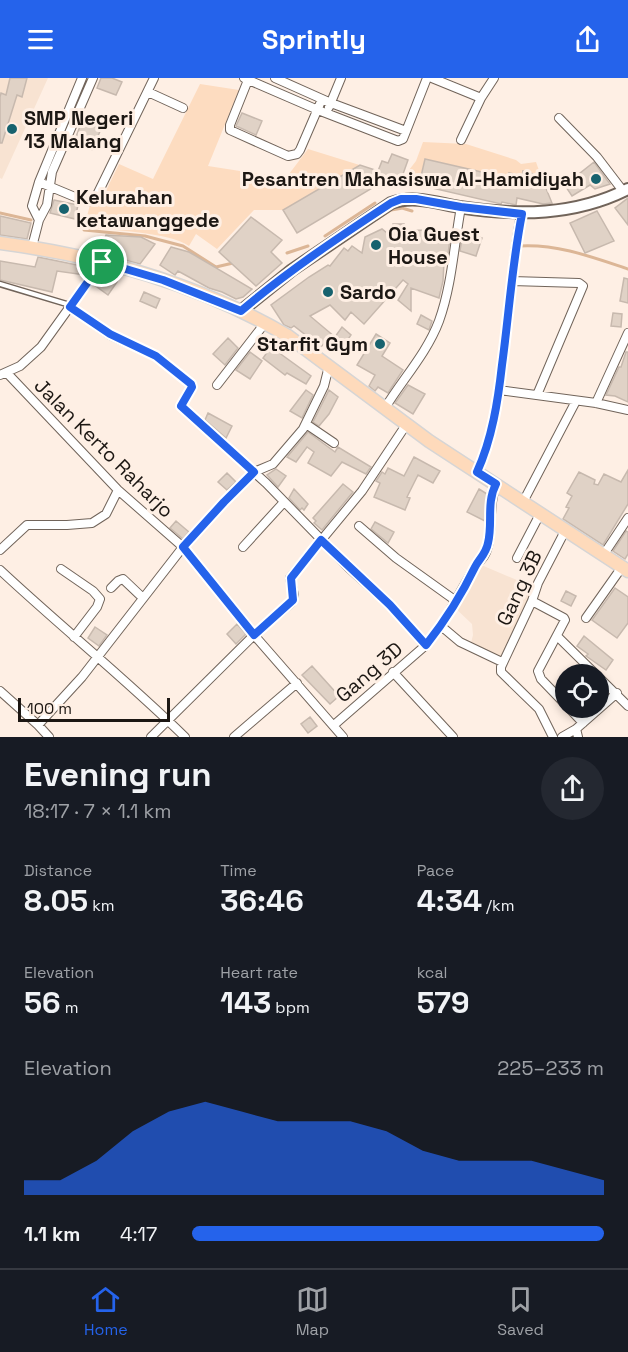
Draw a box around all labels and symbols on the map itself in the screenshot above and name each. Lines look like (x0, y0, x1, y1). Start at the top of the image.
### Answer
place label: SMP Negeri 13 Malang (24, 105, 133, 154)
marker: SMP Negeri 13 Malang (5, 122, 19, 136)
place label: Pesantren Mahasiswa Al-Hamidiyah (242, 166, 584, 192)
marker: Pesantren Mahasiswa Al-Hamidiyah (589, 172, 603, 186)
place label: Kelurahan ketawanggede (76, 184, 219, 233)
marker: Kelurahan ketawanggede (57, 202, 71, 216)
place label: Oia Guest House (388, 221, 480, 270)
pin (76, 236, 127, 287)
marker: Oia Guest House (369, 238, 383, 252)
place label: Sardo (340, 279, 396, 305)
marker: Sardo (321, 285, 335, 299)
place label: Starfit Gym (257, 331, 368, 357)
marker: Starfit Gym (373, 337, 387, 351)
street label: Jalan Kerto Raharjo (29, 373, 179, 523)
street label: Gang 3B (490, 546, 548, 630)
street label: Gang 3D (330, 636, 408, 708)
scale bar (18, 695, 170, 722)

